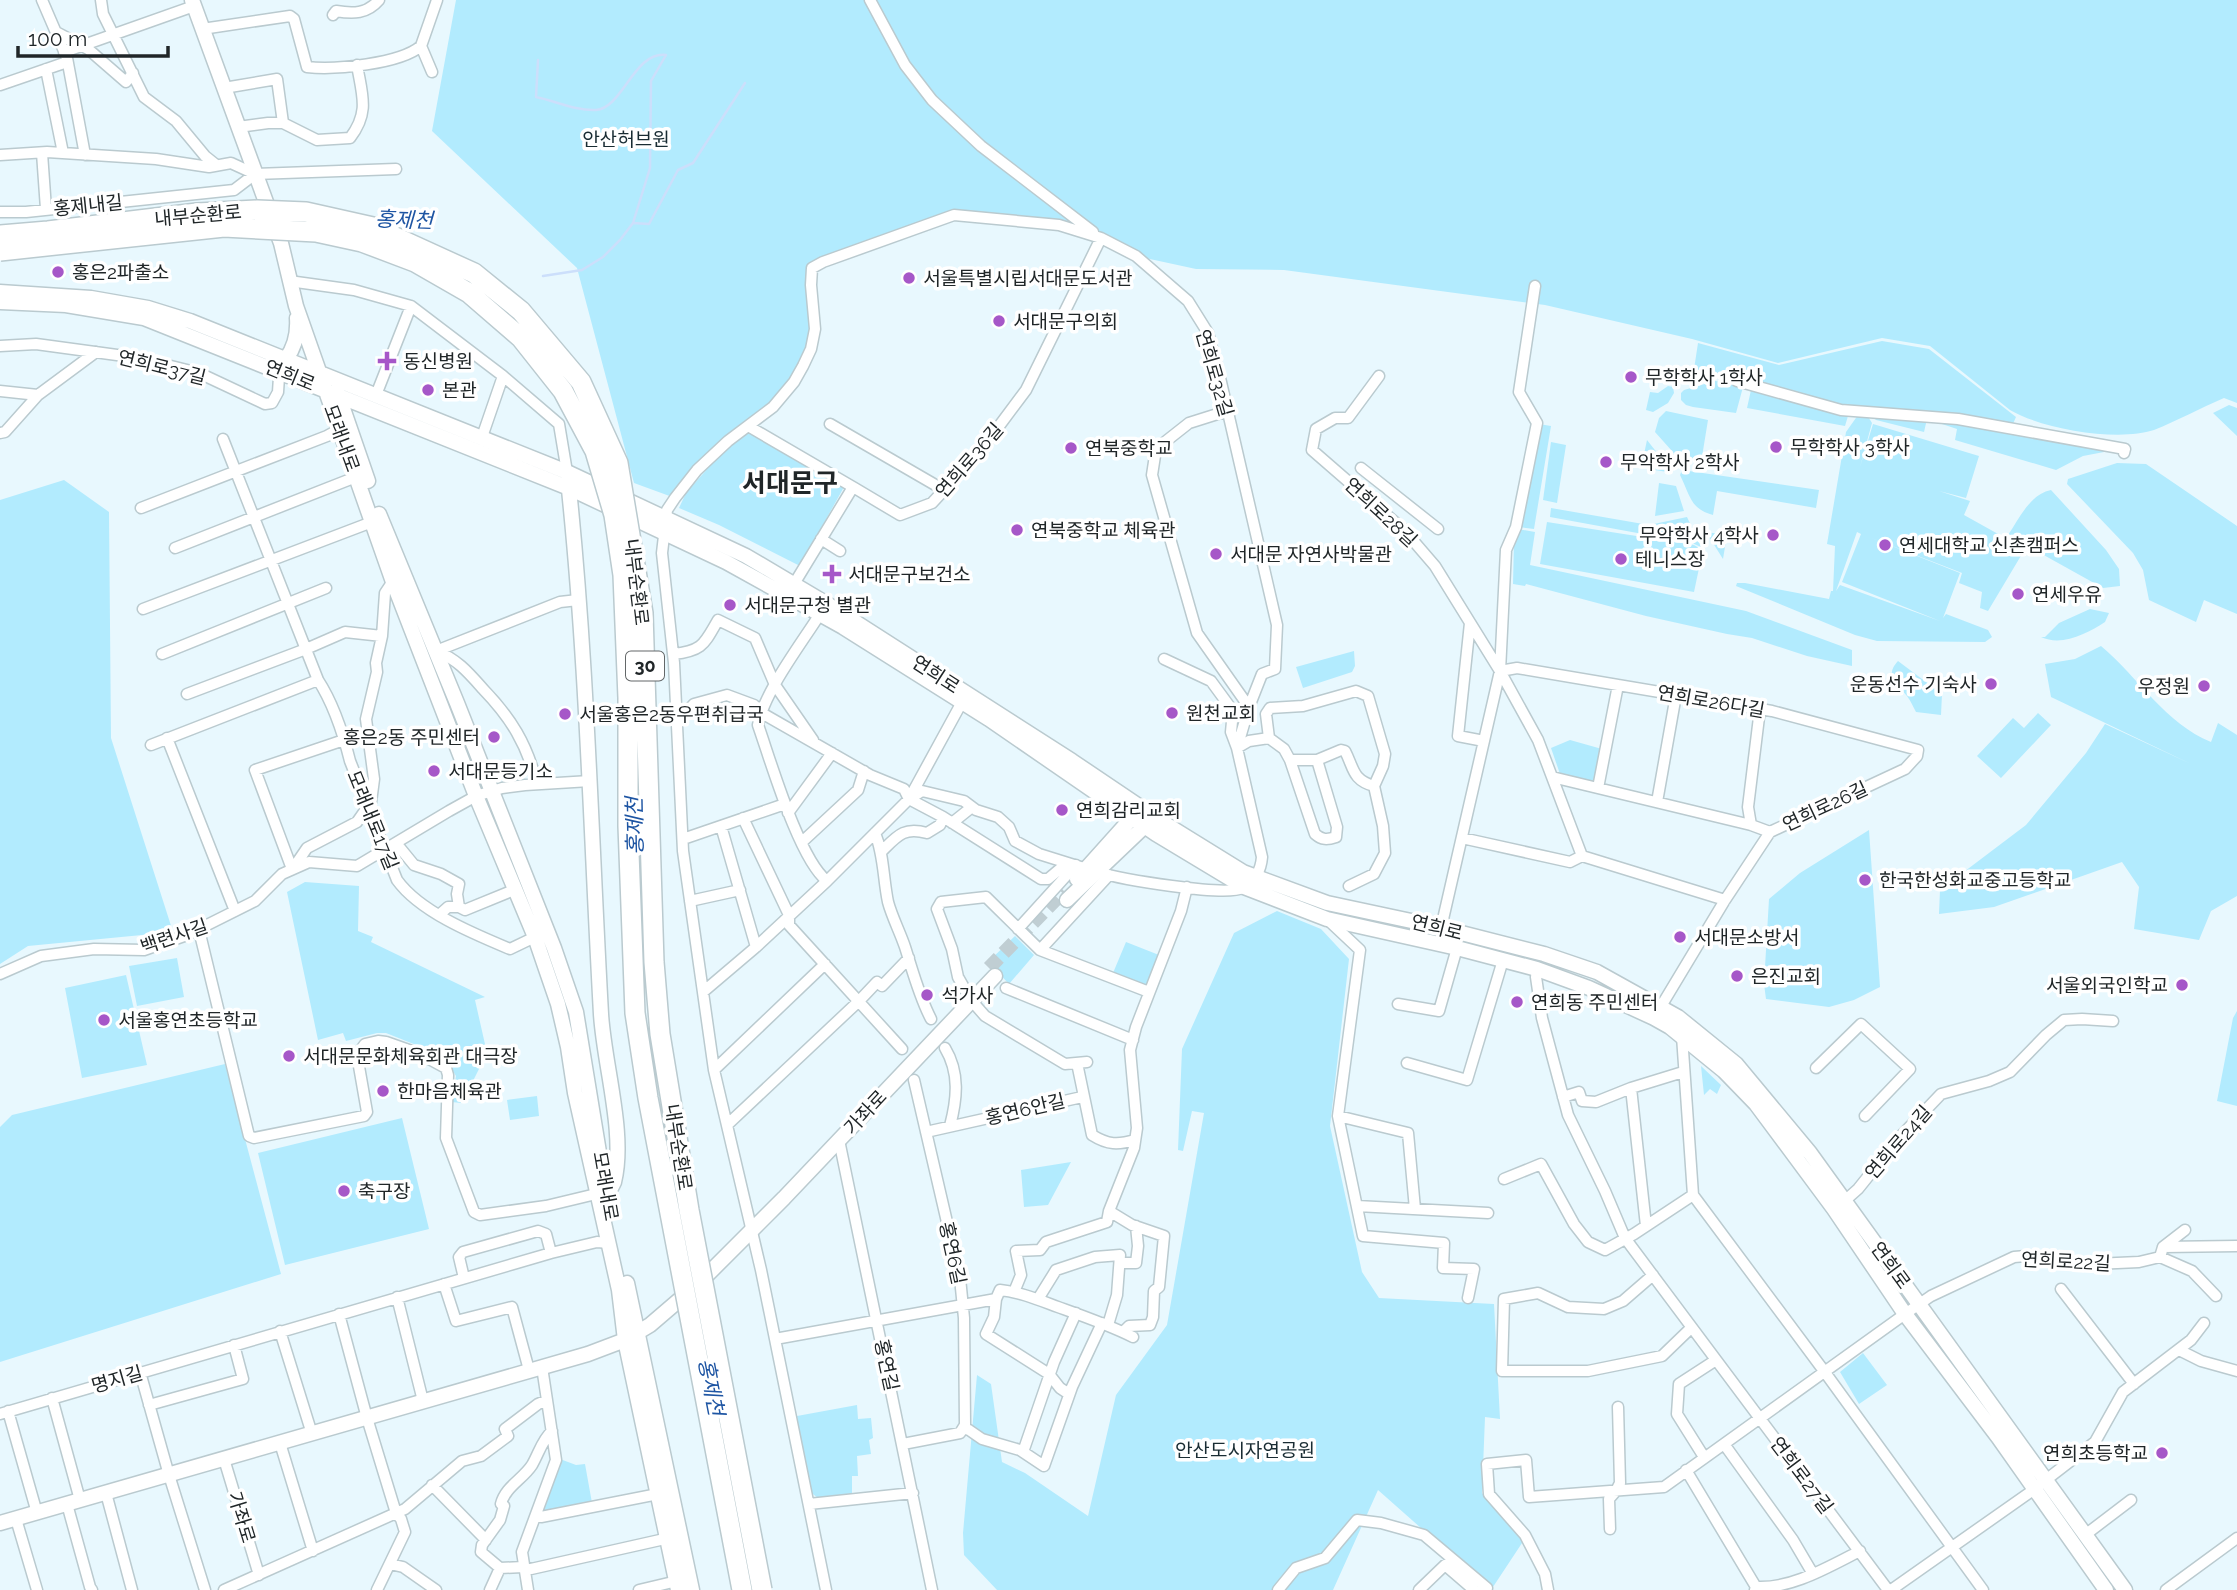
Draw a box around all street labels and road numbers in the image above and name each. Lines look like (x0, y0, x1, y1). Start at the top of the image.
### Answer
street label: 홍제내길 (52, 190, 124, 220)
street label: 내부순환로 (154, 200, 242, 230)
street label: 연희로32길 (1192, 327, 1238, 419)
street label: 연희로37길 (116, 345, 208, 389)
street label: 연희로 (262, 355, 318, 395)
street label: 모래내로 (320, 401, 364, 475)
street label: 연희로36길 (931, 418, 1007, 502)
street label: 연희로28길 (1340, 473, 1422, 551)
street label: 내부순환로 (621, 537, 653, 627)
street label: 연희로 (908, 650, 964, 698)
road number: 30 (626, 652, 664, 680)
street label: 연희로26다길 (1656, 681, 1766, 721)
street label: 모래내로17길 (343, 767, 403, 873)
street label: 연희로26길 (1779, 777, 1871, 835)
street label: 연희로 (1409, 910, 1465, 944)
street label: 백련사길 (137, 914, 211, 958)
street label: 가좌로 (839, 1085, 891, 1139)
street label: 홍연6안길 (983, 1089, 1067, 1129)
street label: 연희로24길 (1860, 1101, 1936, 1183)
street label: 내부순환로 (661, 1102, 697, 1192)
street label: 모래내로 (589, 1150, 623, 1222)
street label: 홍연6길 (936, 1219, 970, 1287)
street label: 연희로 (1867, 1237, 1915, 1293)
street label: 연희로22길 (2021, 1248, 2111, 1274)
street label: 홍연길 (871, 1337, 903, 1393)
street label: 명지길 (89, 1361, 145, 1397)
street label: 연희로27길 (1766, 1432, 1838, 1518)
street label: 가좌로 (224, 1489, 260, 1545)

